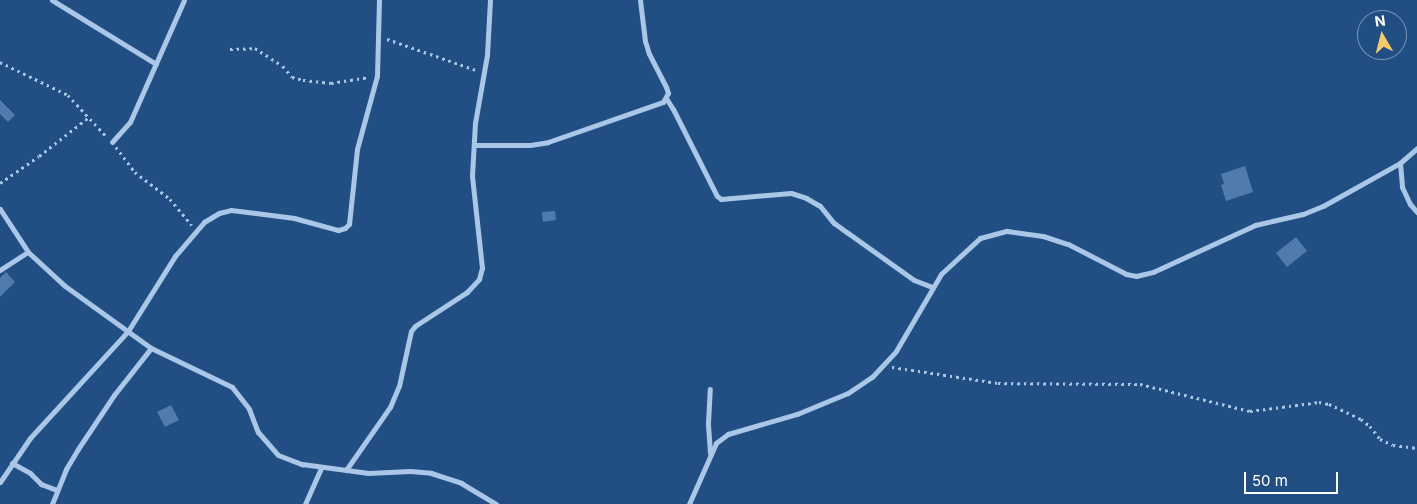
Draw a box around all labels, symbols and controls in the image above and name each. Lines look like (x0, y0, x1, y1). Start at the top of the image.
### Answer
north arrow (1357, 10, 1407, 60)
text: N (1374, 11, 1386, 30)
scale bar (1247, 462, 1341, 494)
text: 50 m (1252, 471, 1288, 490)

